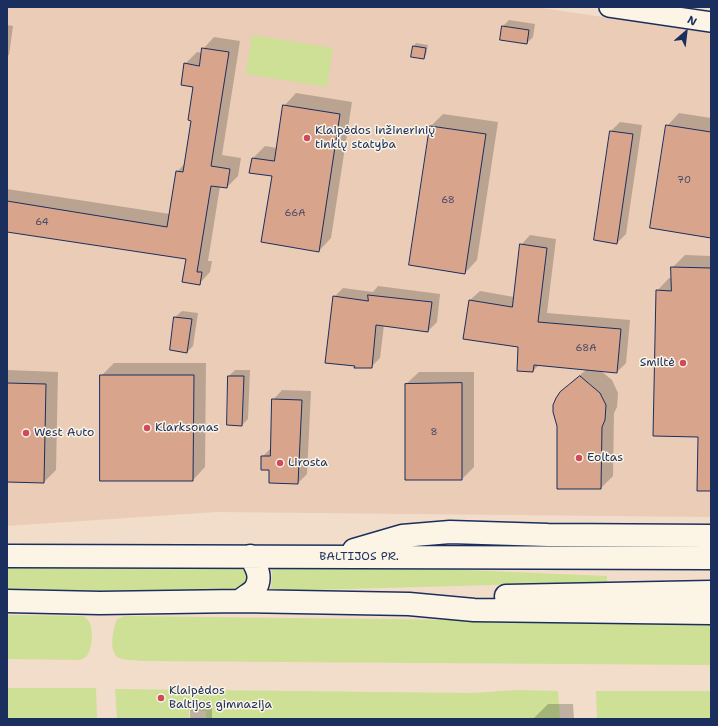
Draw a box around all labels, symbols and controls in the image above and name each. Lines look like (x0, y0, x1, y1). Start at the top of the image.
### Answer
north arrow (666, 12, 706, 52)
text: N (684, 12, 699, 30)
place label: Klaipėdos inžinerinių tinklų statyba (315, 124, 435, 152)
marker: Klaipėdos inžinerinių tinklų statyba (302, 133, 312, 143)
house number: 70 (677, 174, 691, 186)
house number: 68 (441, 194, 455, 206)
house number: 66A (285, 207, 305, 219)
house number: 64 (35, 216, 49, 228)
house number: 68A (576, 342, 596, 354)
place label: Smiltė (640, 356, 675, 370)
marker: Smiltė (678, 358, 688, 368)
place label: Klarksonas (155, 421, 219, 435)
marker: Klarksonas (142, 423, 152, 433)
place label: West Auto (34, 426, 94, 440)
house number: 8 (431, 426, 437, 438)
marker: West Auto (21, 428, 31, 438)
place label: Eoltas (587, 451, 623, 465)
marker: Eoltas (574, 453, 584, 463)
place label: Lirosta (288, 456, 328, 470)
marker: Lirosta (275, 458, 285, 468)
street label: BALTIJOS PR. (319, 550, 399, 564)
place label: Klaipėdos Baltijos gimnazija (169, 684, 272, 712)
marker: Klaipėdos Baltijos gimnazija (156, 693, 166, 703)

